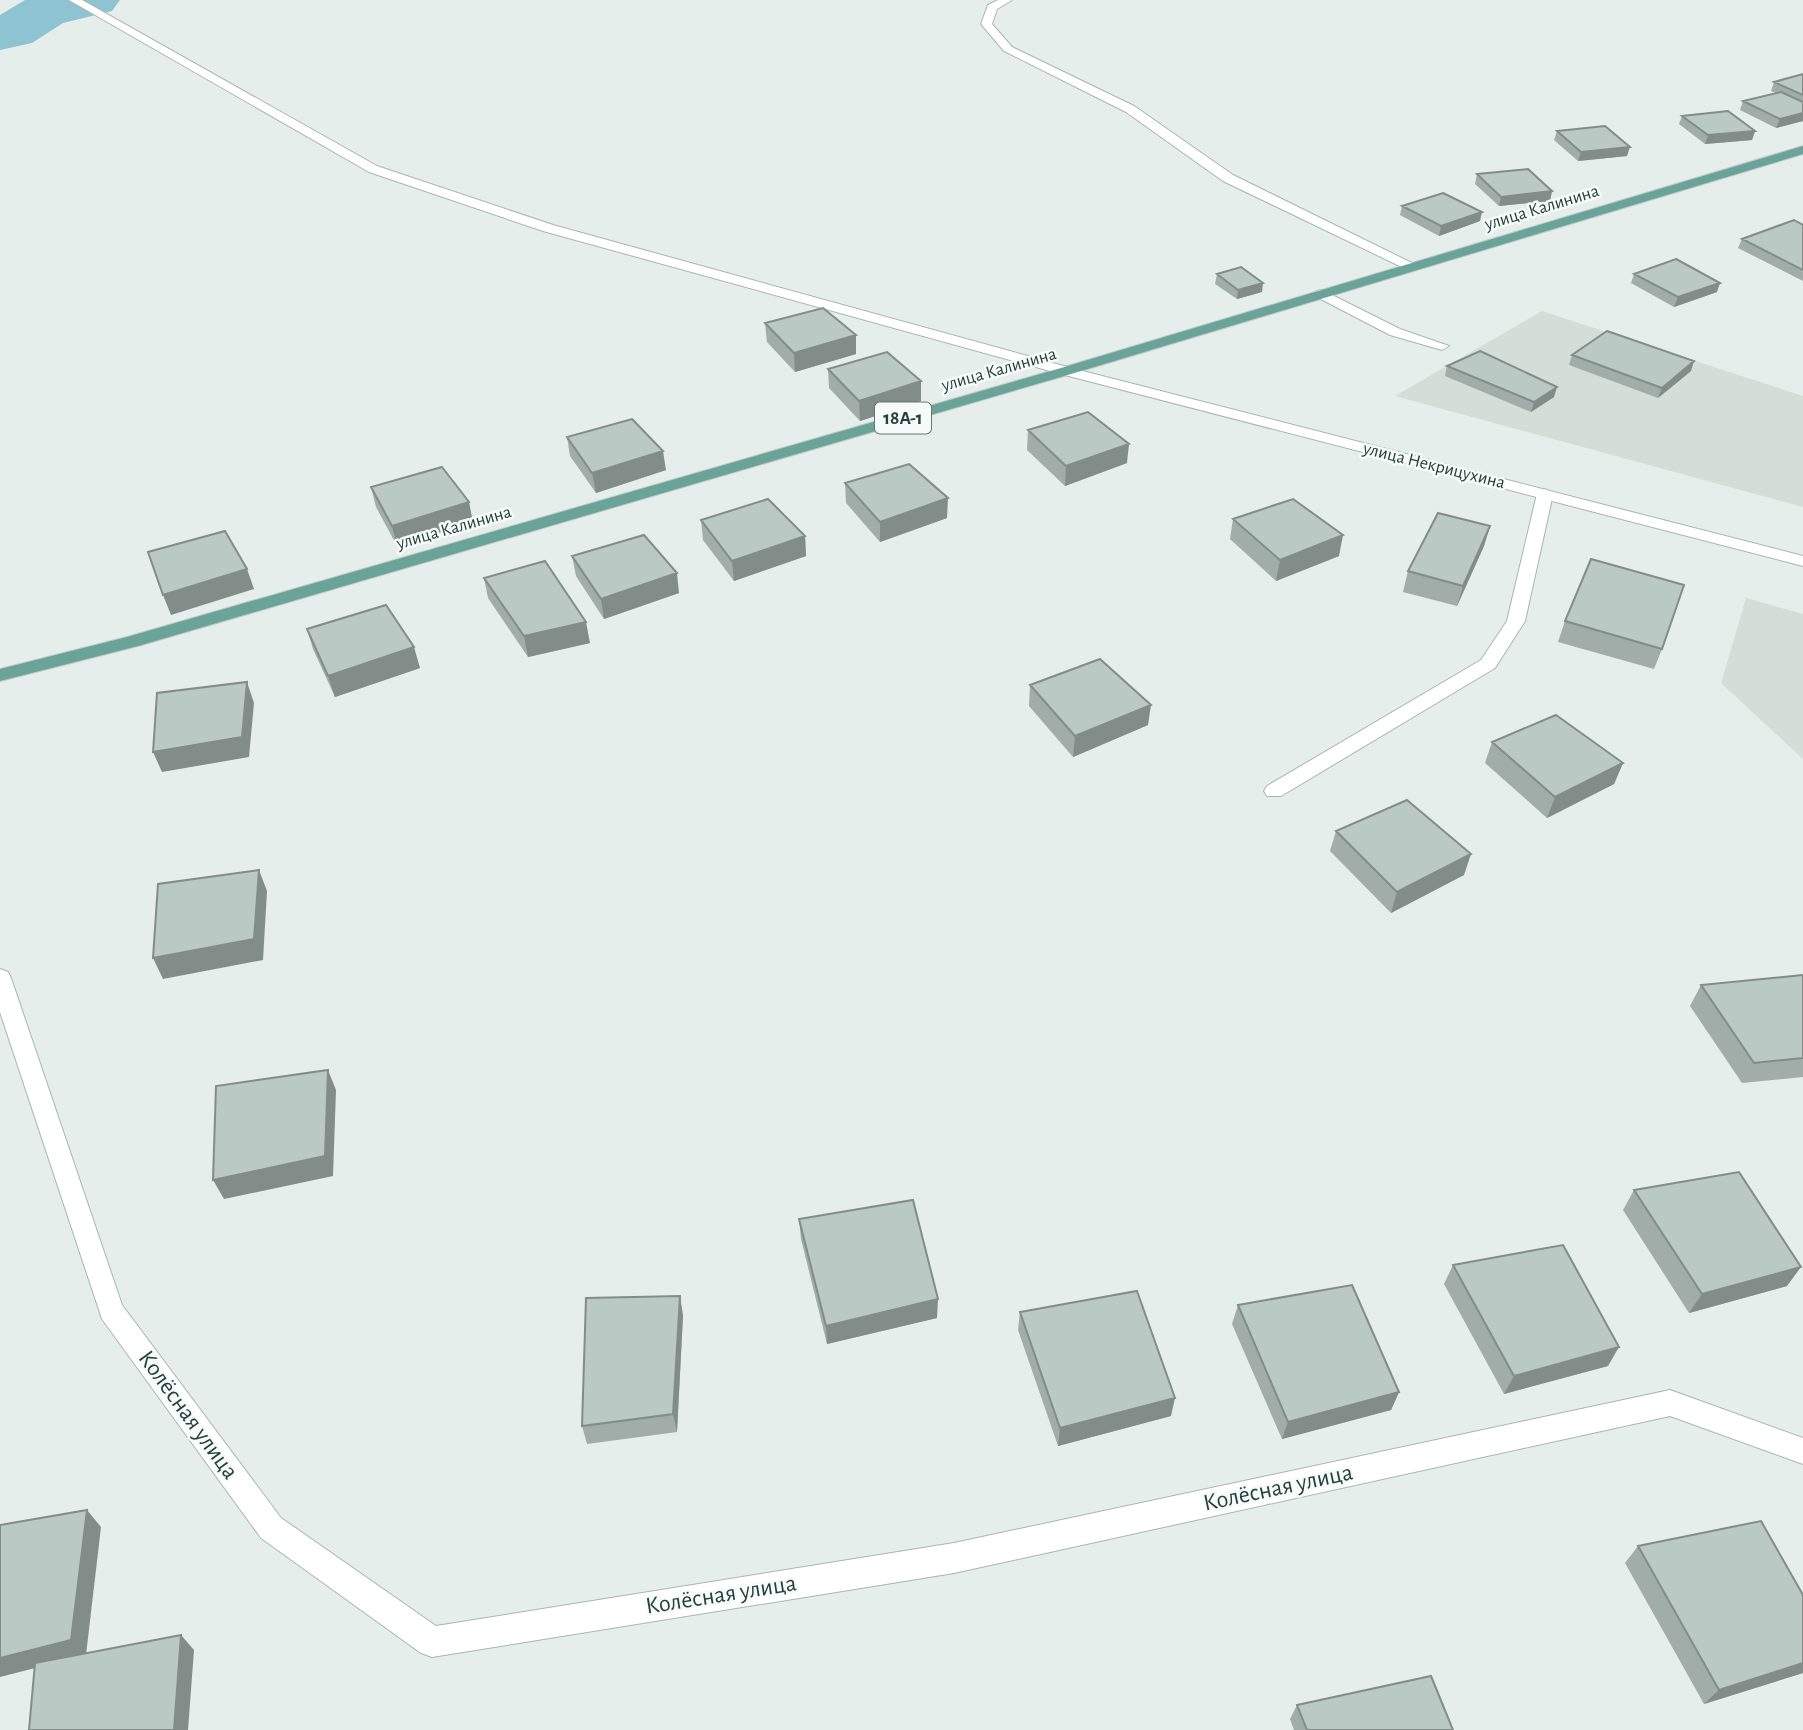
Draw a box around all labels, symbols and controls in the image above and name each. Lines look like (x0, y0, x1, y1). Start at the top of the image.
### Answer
street label: улица Калинина (1482, 182, 1601, 234)
street label: улица Калинина (939, 345, 1058, 395)
road number: 18А-1 (875, 402, 931, 434)
street label: улица Некрицухина (1360, 439, 1507, 492)
street label: улица Калинина (394, 503, 513, 553)
street label: Колёсная улица (134, 1346, 242, 1484)
street label: Колёсная улица (1201, 1460, 1355, 1516)
street label: Колёсная улица (644, 1571, 798, 1619)

